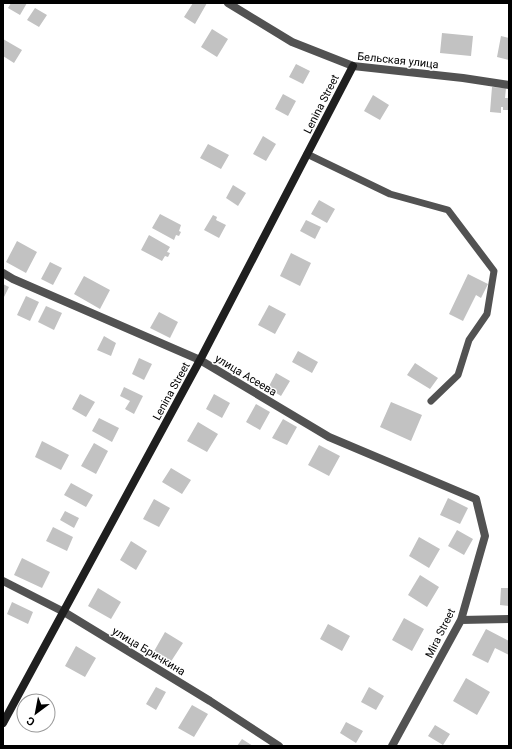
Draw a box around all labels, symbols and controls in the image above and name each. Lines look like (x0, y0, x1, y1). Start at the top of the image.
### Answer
street label: Бельская улица (357, 50, 439, 71)
street label: Lenina Street (301, 72, 342, 136)
street label: улица Асеева (212, 352, 279, 399)
street label: Lenina Street (150, 360, 193, 423)
street label: Mira Street (423, 606, 458, 660)
street label: улица Бричкина (110, 624, 188, 678)
north arrow (16, 693, 56, 733)
text: С (24, 714, 37, 728)

